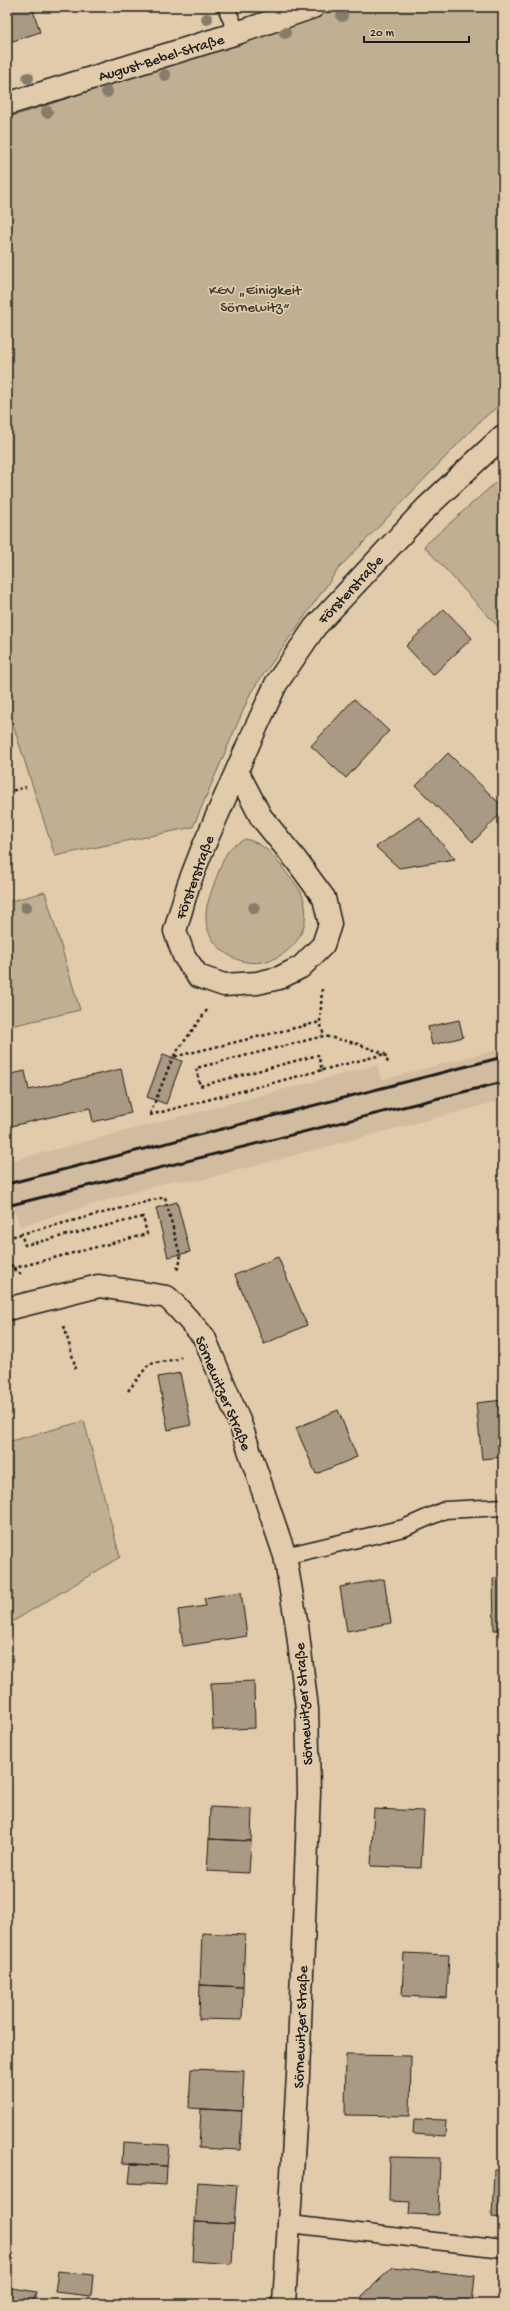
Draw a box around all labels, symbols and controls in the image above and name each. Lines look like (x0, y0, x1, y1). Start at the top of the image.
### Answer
scale bar (364, 18, 469, 44)
text: 20 m (370, 27, 395, 41)
street label: August-Bebel-Straße (97, 31, 227, 87)
park label: KGV „Einigkeit Sörnewitz“ (209, 282, 303, 317)
street label: Försterstraße (314, 552, 388, 629)
street label: Försterstraße (172, 833, 219, 923)
street label: Sörnewitzer Straße (190, 1334, 255, 1454)
street label: Sörnewitzer Straße (292, 1642, 318, 1766)
street label: Sörnewitzer Straße (291, 1965, 313, 2089)

